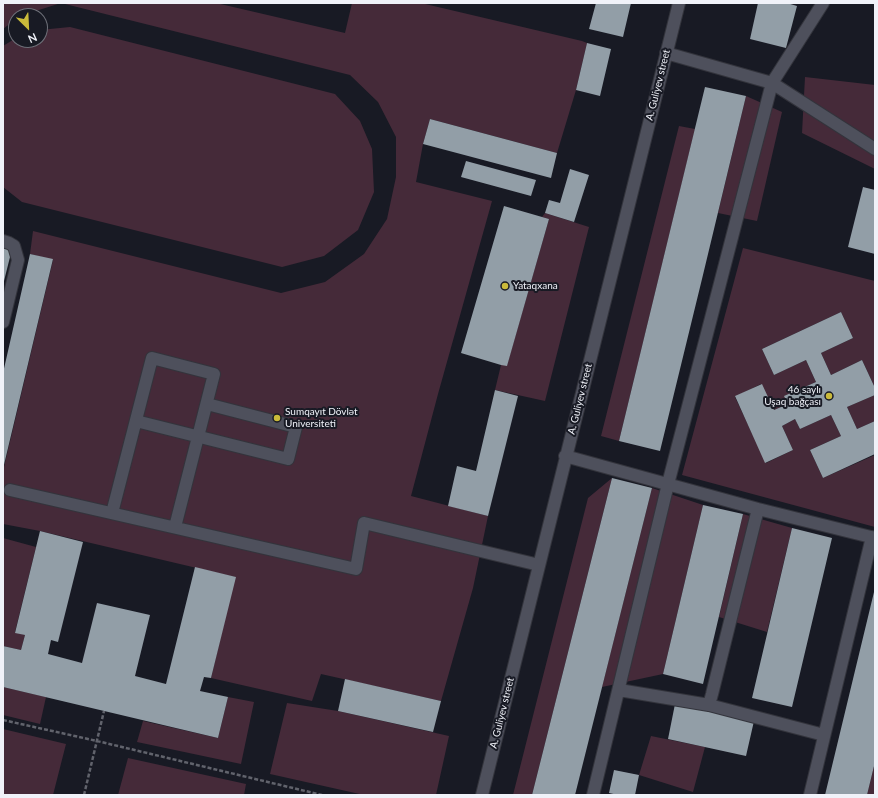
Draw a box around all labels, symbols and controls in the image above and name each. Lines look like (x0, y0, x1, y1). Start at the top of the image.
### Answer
north arrow (8, 8, 48, 48)
text: N (26, 31, 39, 46)
street label: A. Guliyev street (643, 48, 673, 122)
place label: Yataqxana (513, 280, 558, 292)
marker: Yataqxana (500, 281, 510, 291)
street label: A. Guliyev street (565, 362, 595, 436)
place label: 46 saylı Uşaq bağçası (764, 384, 821, 408)
marker: 46 saylı Uşaq bağçası (824, 391, 834, 401)
place label: Sumqayıt Dövlət Universiteti (285, 406, 358, 430)
marker: Sumqayıt Dövlət Universiteti (272, 413, 282, 423)
street label: A. Guliyev street (487, 676, 517, 750)

